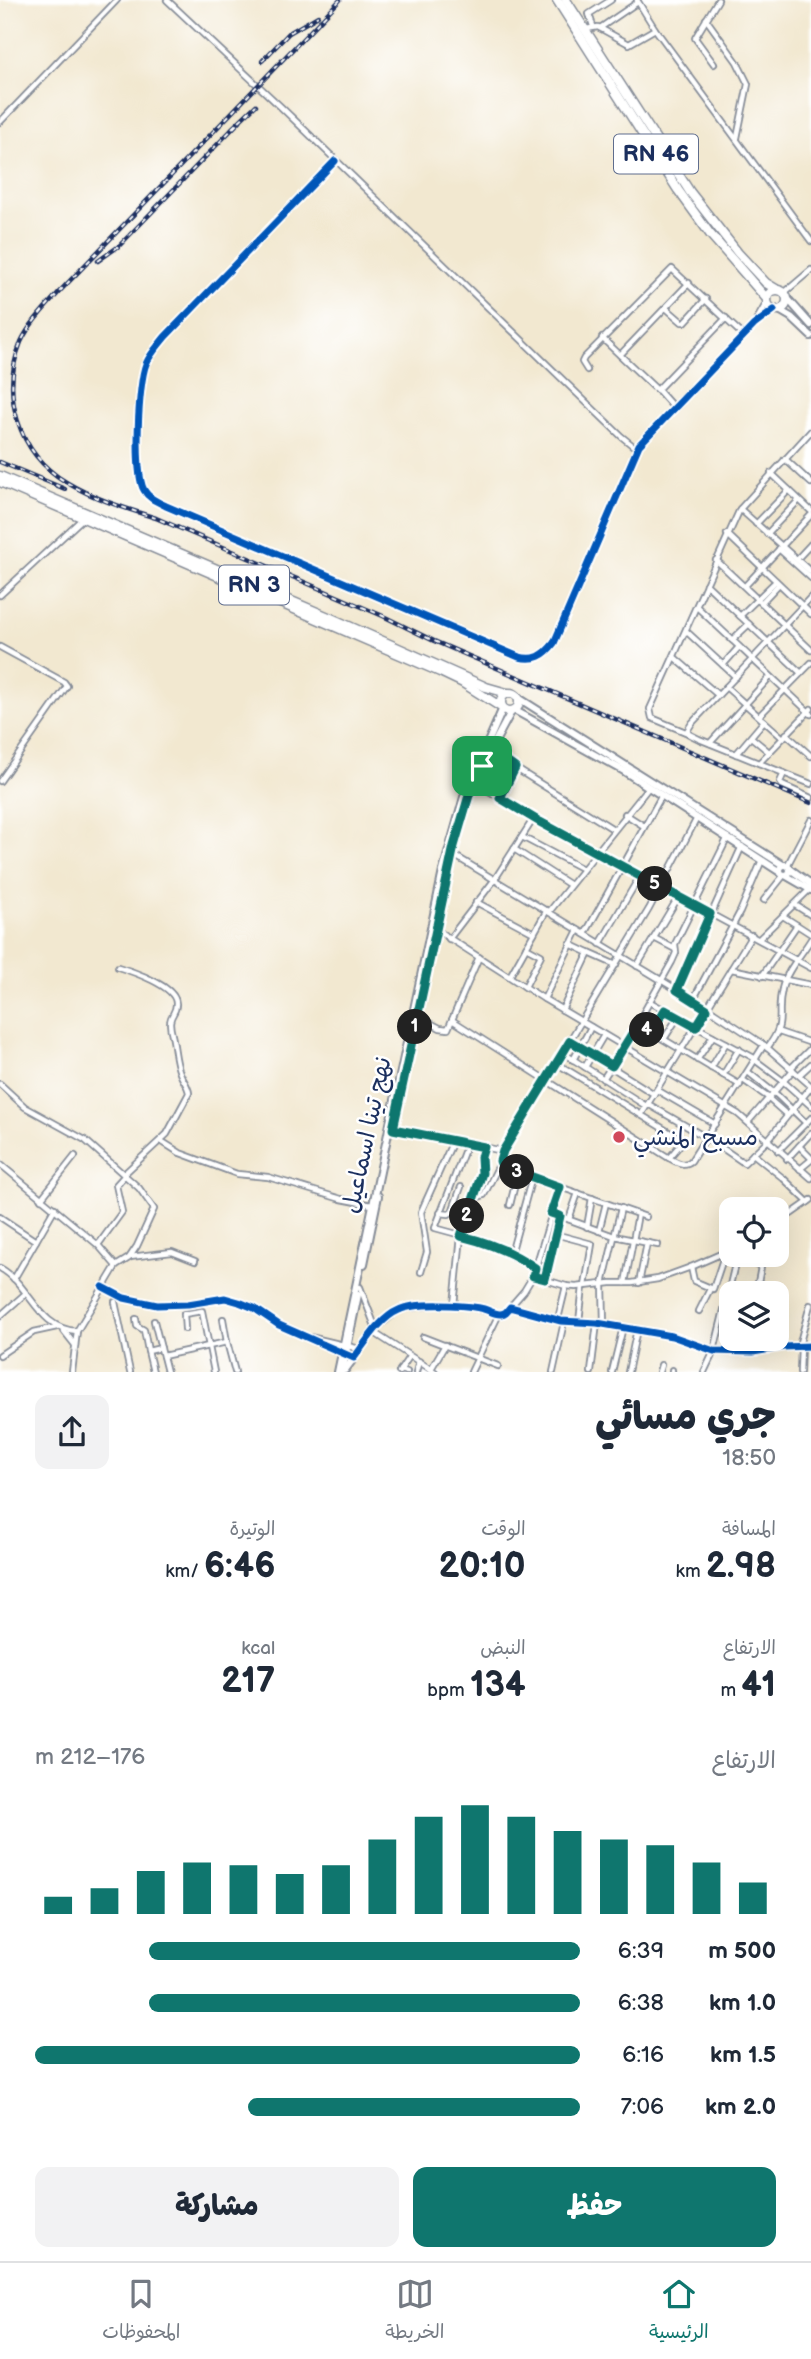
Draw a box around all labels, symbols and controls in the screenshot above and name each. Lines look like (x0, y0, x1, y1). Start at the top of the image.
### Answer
road number: RN 46 (614, 134, 698, 174)
road number: RN 3 (219, 566, 289, 604)
pin (452, 736, 512, 796)
icon: arrive (463, 747, 501, 785)
pin: 5 (638, 866, 672, 902)
text: 5 (649, 872, 660, 895)
pin: 1 (398, 1010, 432, 1044)
pin: 4 (630, 1012, 664, 1048)
text: 1 (411, 1015, 419, 1038)
text: 4 (641, 1018, 652, 1041)
street label: نهج تينا اسماعيل (336, 1054, 399, 1216)
place label: مسبح المنشي (633, 1123, 758, 1158)
marker: مسبح المنشي (611, 1129, 627, 1145)
pin: 3 (500, 1154, 534, 1190)
text: 3 (511, 1160, 522, 1183)
map controls (719, 1197, 789, 1351)
button: locate (719, 1197, 789, 1267)
pin: 2 (449, 1198, 484, 1234)
text: 2 (461, 1204, 472, 1227)
button: layers (719, 1281, 789, 1351)
button: share (35, 1395, 109, 1469)
text: جري مسائي (595, 1395, 776, 1440)
text: 18:50 (722, 1444, 776, 1472)
text: الوتيرة (229, 1518, 275, 1541)
text: الوقت (481, 1518, 526, 1541)
text: المسافة (722, 1518, 776, 1541)
text: 6:46 (204, 1545, 275, 1588)
text: 20:10 (439, 1545, 526, 1588)
text: 2.98 (706, 1545, 776, 1588)
text: /km (165, 1560, 204, 1583)
text: km (676, 1560, 706, 1583)
text: kcal (241, 1637, 275, 1660)
text: النبض (480, 1637, 526, 1660)
text: الارتفاع (723, 1637, 776, 1660)
text: 217 (221, 1660, 275, 1703)
text: 134 (470, 1664, 526, 1707)
text: 41 (741, 1664, 776, 1707)
text: bpm (427, 1679, 470, 1702)
text: m (720, 1679, 741, 1702)
text: 176–212 m (35, 1743, 145, 1771)
text: الارتفاع (712, 1747, 776, 1775)
text: 6:39 (618, 1937, 664, 1965)
text: 500 m (708, 1937, 776, 1965)
text: 6:38 (618, 1989, 664, 2017)
text: 1.0 km (709, 1989, 776, 2017)
text: 6:16 (622, 2041, 664, 2069)
text: 1.5 km (710, 2041, 776, 2069)
text: 7:06 (620, 2093, 664, 2121)
text: 2.0 km (705, 2093, 776, 2121)
button: مشاركة (35, 2167, 399, 2247)
button: حفظ (413, 2167, 776, 2247)
tab: المحفوظات (102, 2275, 181, 2348)
tab: الخريطة (385, 2275, 444, 2348)
tab: الرئيسية (649, 2275, 709, 2348)

